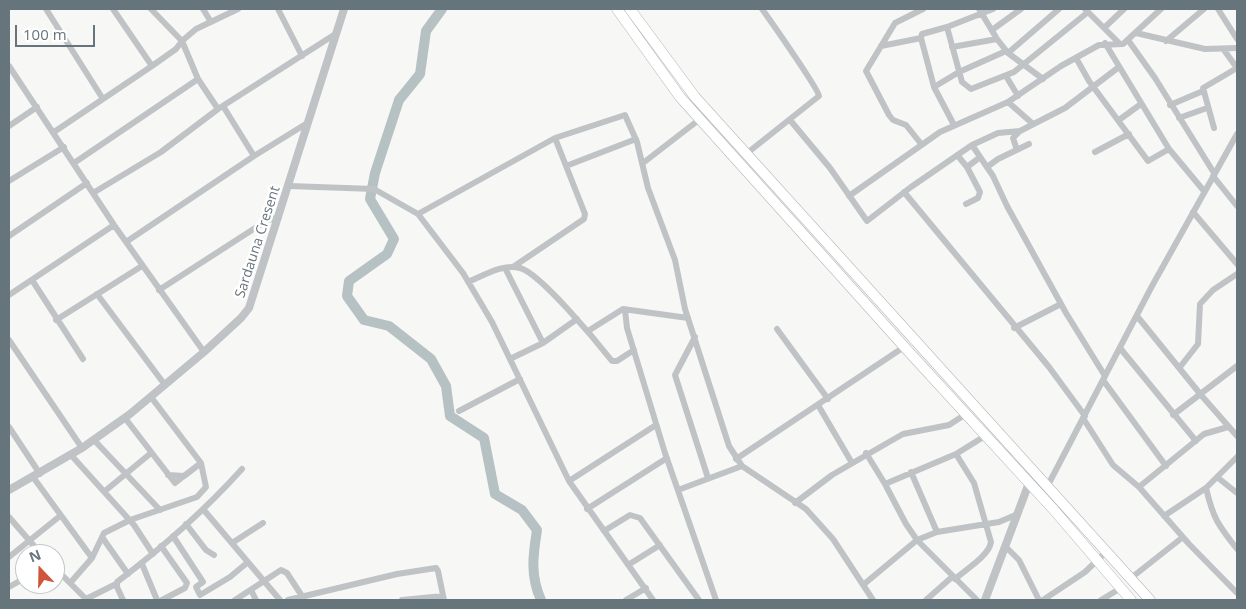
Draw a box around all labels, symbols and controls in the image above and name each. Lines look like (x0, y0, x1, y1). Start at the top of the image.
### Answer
scale bar (18, 15, 98, 47)
text: 100 m (23, 24, 67, 44)
street label: Sardauna Cresent (232, 184, 284, 300)
north arrow (15, 544, 65, 594)
text: N (26, 545, 44, 566)

